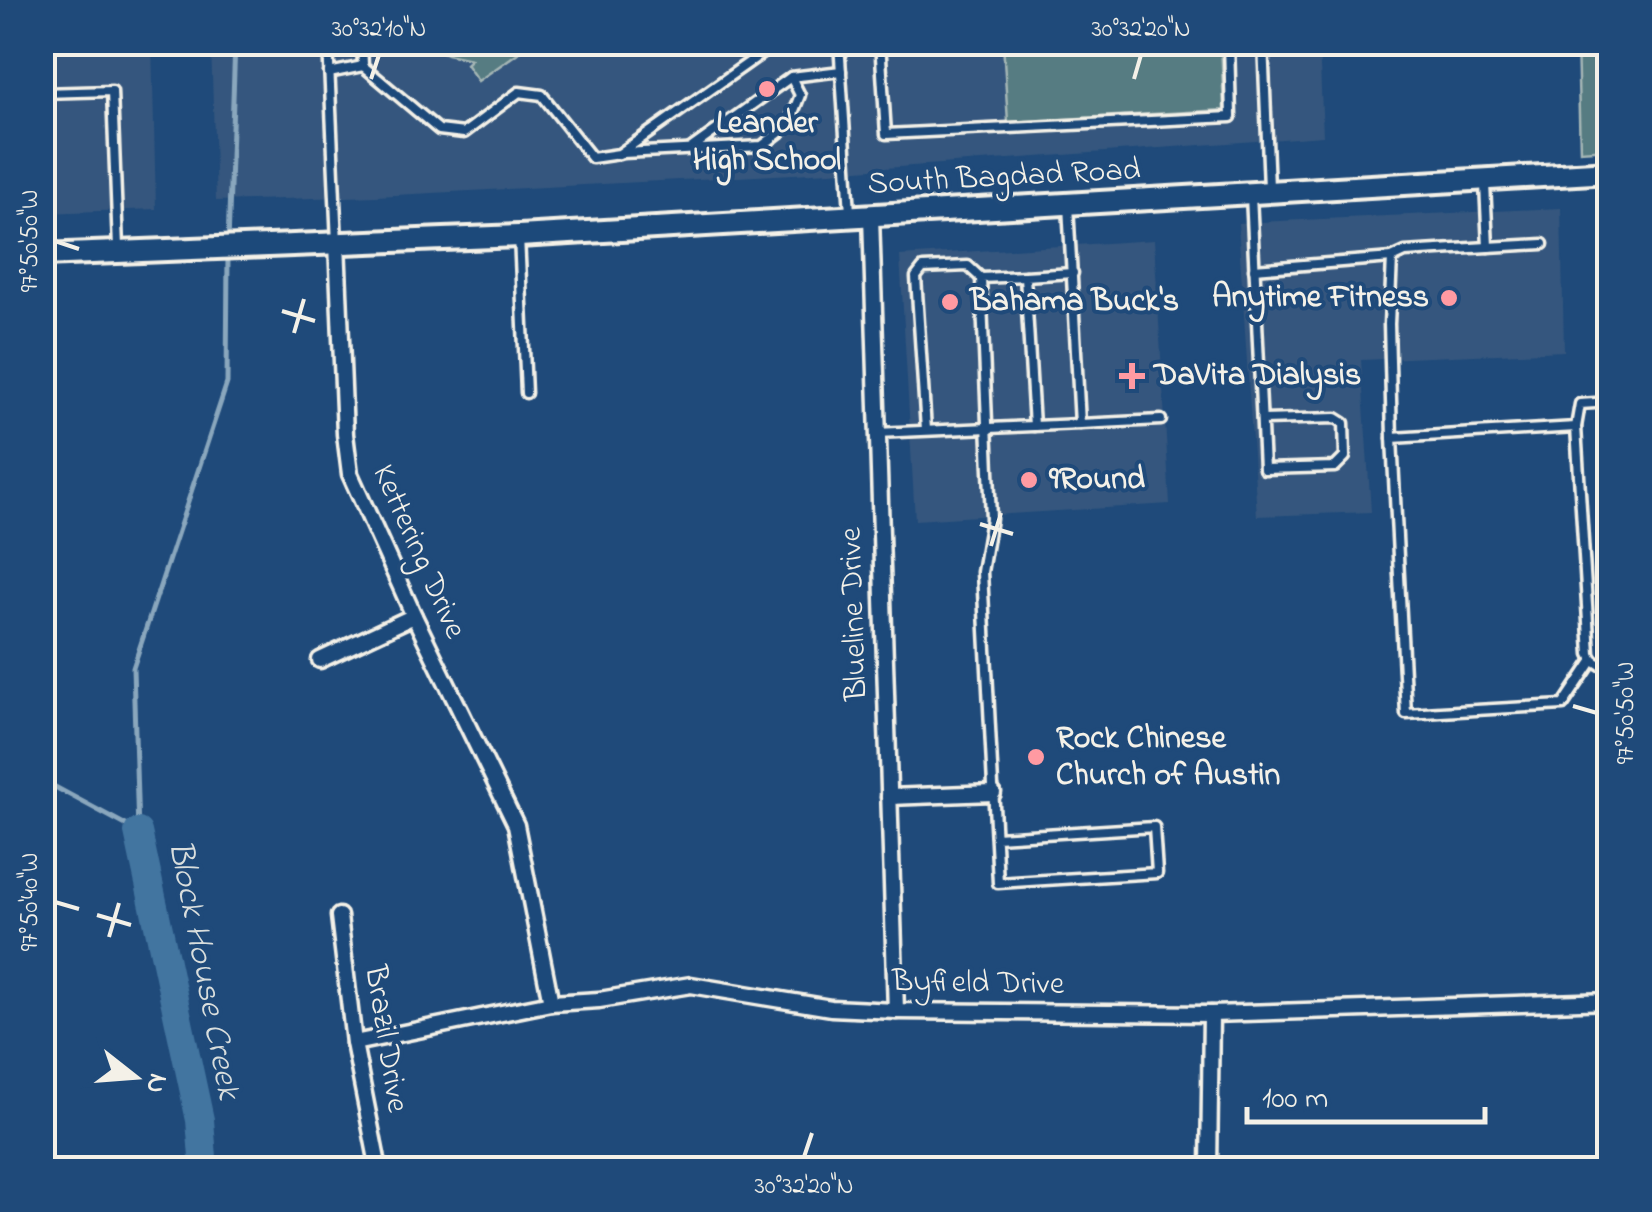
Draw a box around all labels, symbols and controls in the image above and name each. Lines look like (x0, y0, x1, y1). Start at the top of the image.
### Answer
text: 30°32'10"N (332, 12, 426, 48)
text: 30°32'20"N (1091, 12, 1191, 48)
marker: Leander High School (756, 78, 778, 100)
place label: Leander High School (693, 101, 841, 186)
street label: South Bagdad Road (866, 147, 1142, 209)
text: 97°50'50"W (13, 190, 49, 292)
place label: Anytime Fitness (1212, 275, 1429, 323)
place label: Bahama Buck's (968, 279, 1179, 326)
marker: Anytime Fitness (1438, 287, 1460, 309)
marker: Bahama Buck's (939, 291, 961, 313)
place label: DaVita Dialysis (1152, 353, 1361, 401)
marker: DaVita Dialysis (1119, 363, 1145, 389)
street label: Kettering Drive (359, 457, 478, 647)
place label: 9Round (1048, 457, 1145, 504)
marker: 9Round (1018, 469, 1040, 491)
street label: Blueline Drive (828, 526, 882, 703)
text: 97°50'50"W (1609, 662, 1645, 764)
place label: Rock Chinese Church of Austin (1056, 716, 1281, 800)
marker: Rock Chinese Church of Austin (1025, 746, 1047, 768)
water label: Block House Creek (153, 836, 253, 1105)
text: 97°50'40"W (13, 853, 49, 951)
street label: Byfield Drive (890, 959, 1065, 1009)
street label: Brazil Drive (350, 961, 420, 1116)
north arrow (85, 1027, 185, 1127)
scale bar (1247, 1062, 1484, 1124)
text: N (133, 1068, 178, 1098)
text: 100 m (1262, 1078, 1328, 1122)
text: 30°32'20"N (754, 1169, 854, 1205)

